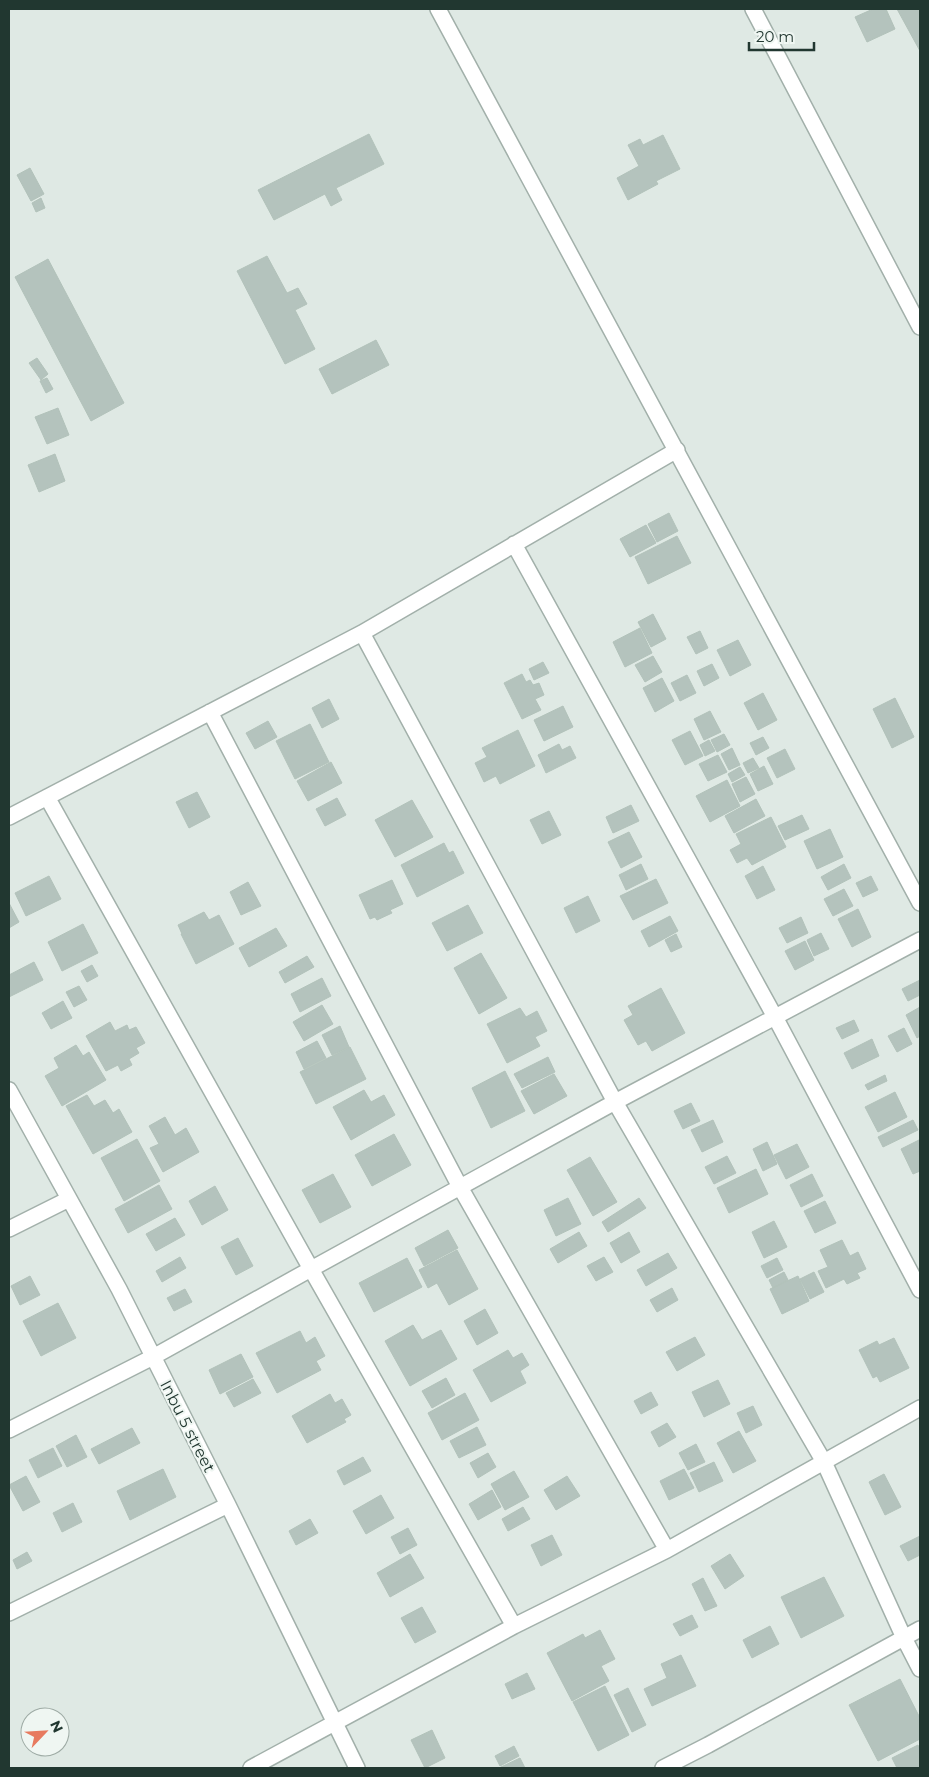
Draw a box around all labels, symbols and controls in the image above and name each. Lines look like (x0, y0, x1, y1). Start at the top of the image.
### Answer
scale bar (749, 20, 814, 52)
text: 20 m (756, 27, 794, 46)
street label: Inbu 5 street (156, 1377, 219, 1476)
north arrow (20, 1707, 70, 1757)
text: N (46, 1718, 67, 1735)

